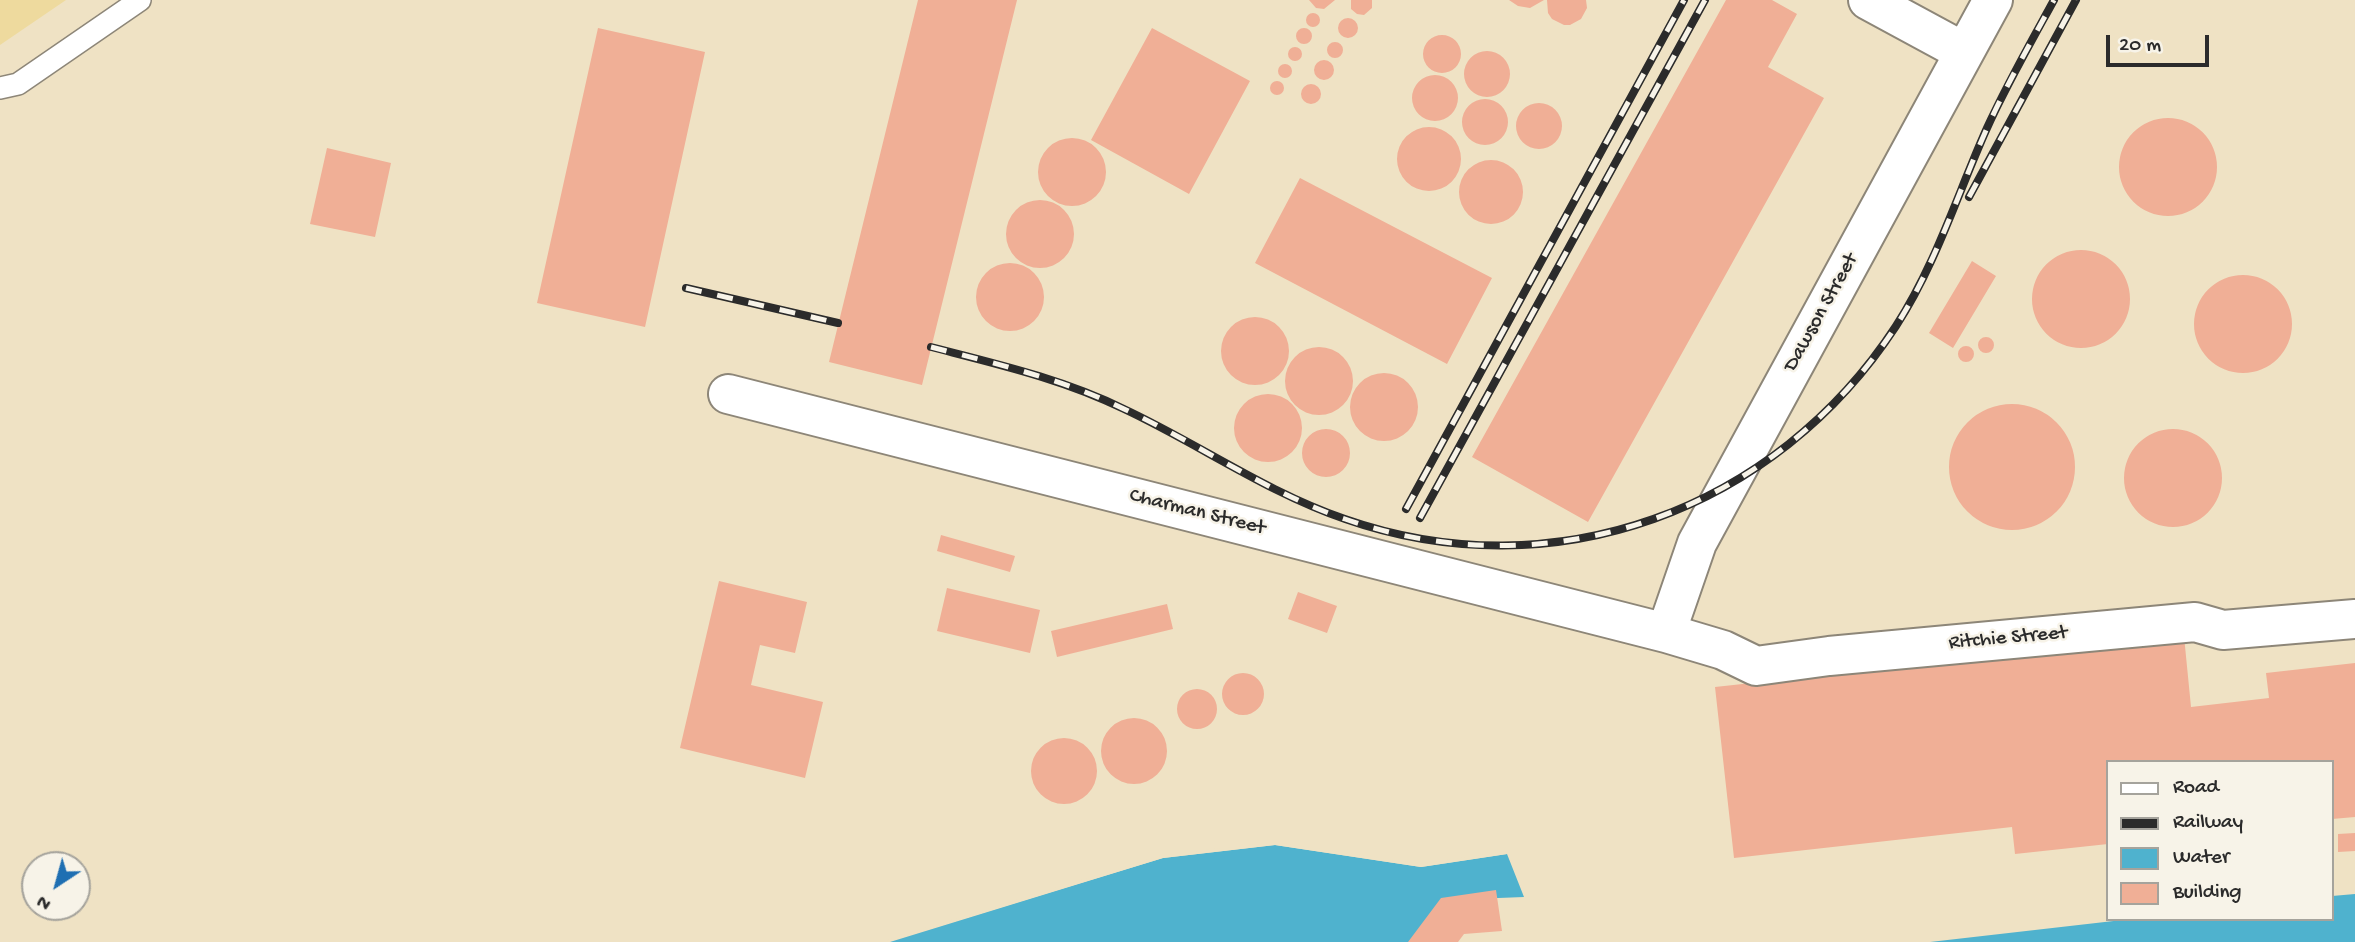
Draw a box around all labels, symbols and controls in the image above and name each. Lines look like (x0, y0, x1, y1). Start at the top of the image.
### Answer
scale bar (2110, 21, 2213, 65)
text: 20 m (2119, 34, 2161, 59)
street label: Dawson Street (1779, 250, 1865, 376)
street label: Charman Street (1126, 484, 1268, 542)
street label: Ritchie Street (1948, 621, 2068, 657)
legend (2106, 760, 2334, 921)
text: Road (2173, 776, 2219, 801)
text: Railway (2173, 811, 2243, 836)
text: Water (2173, 846, 2229, 871)
north arrow (21, 851, 91, 921)
text: Building (2173, 881, 2242, 906)
text: N (33, 889, 56, 915)

